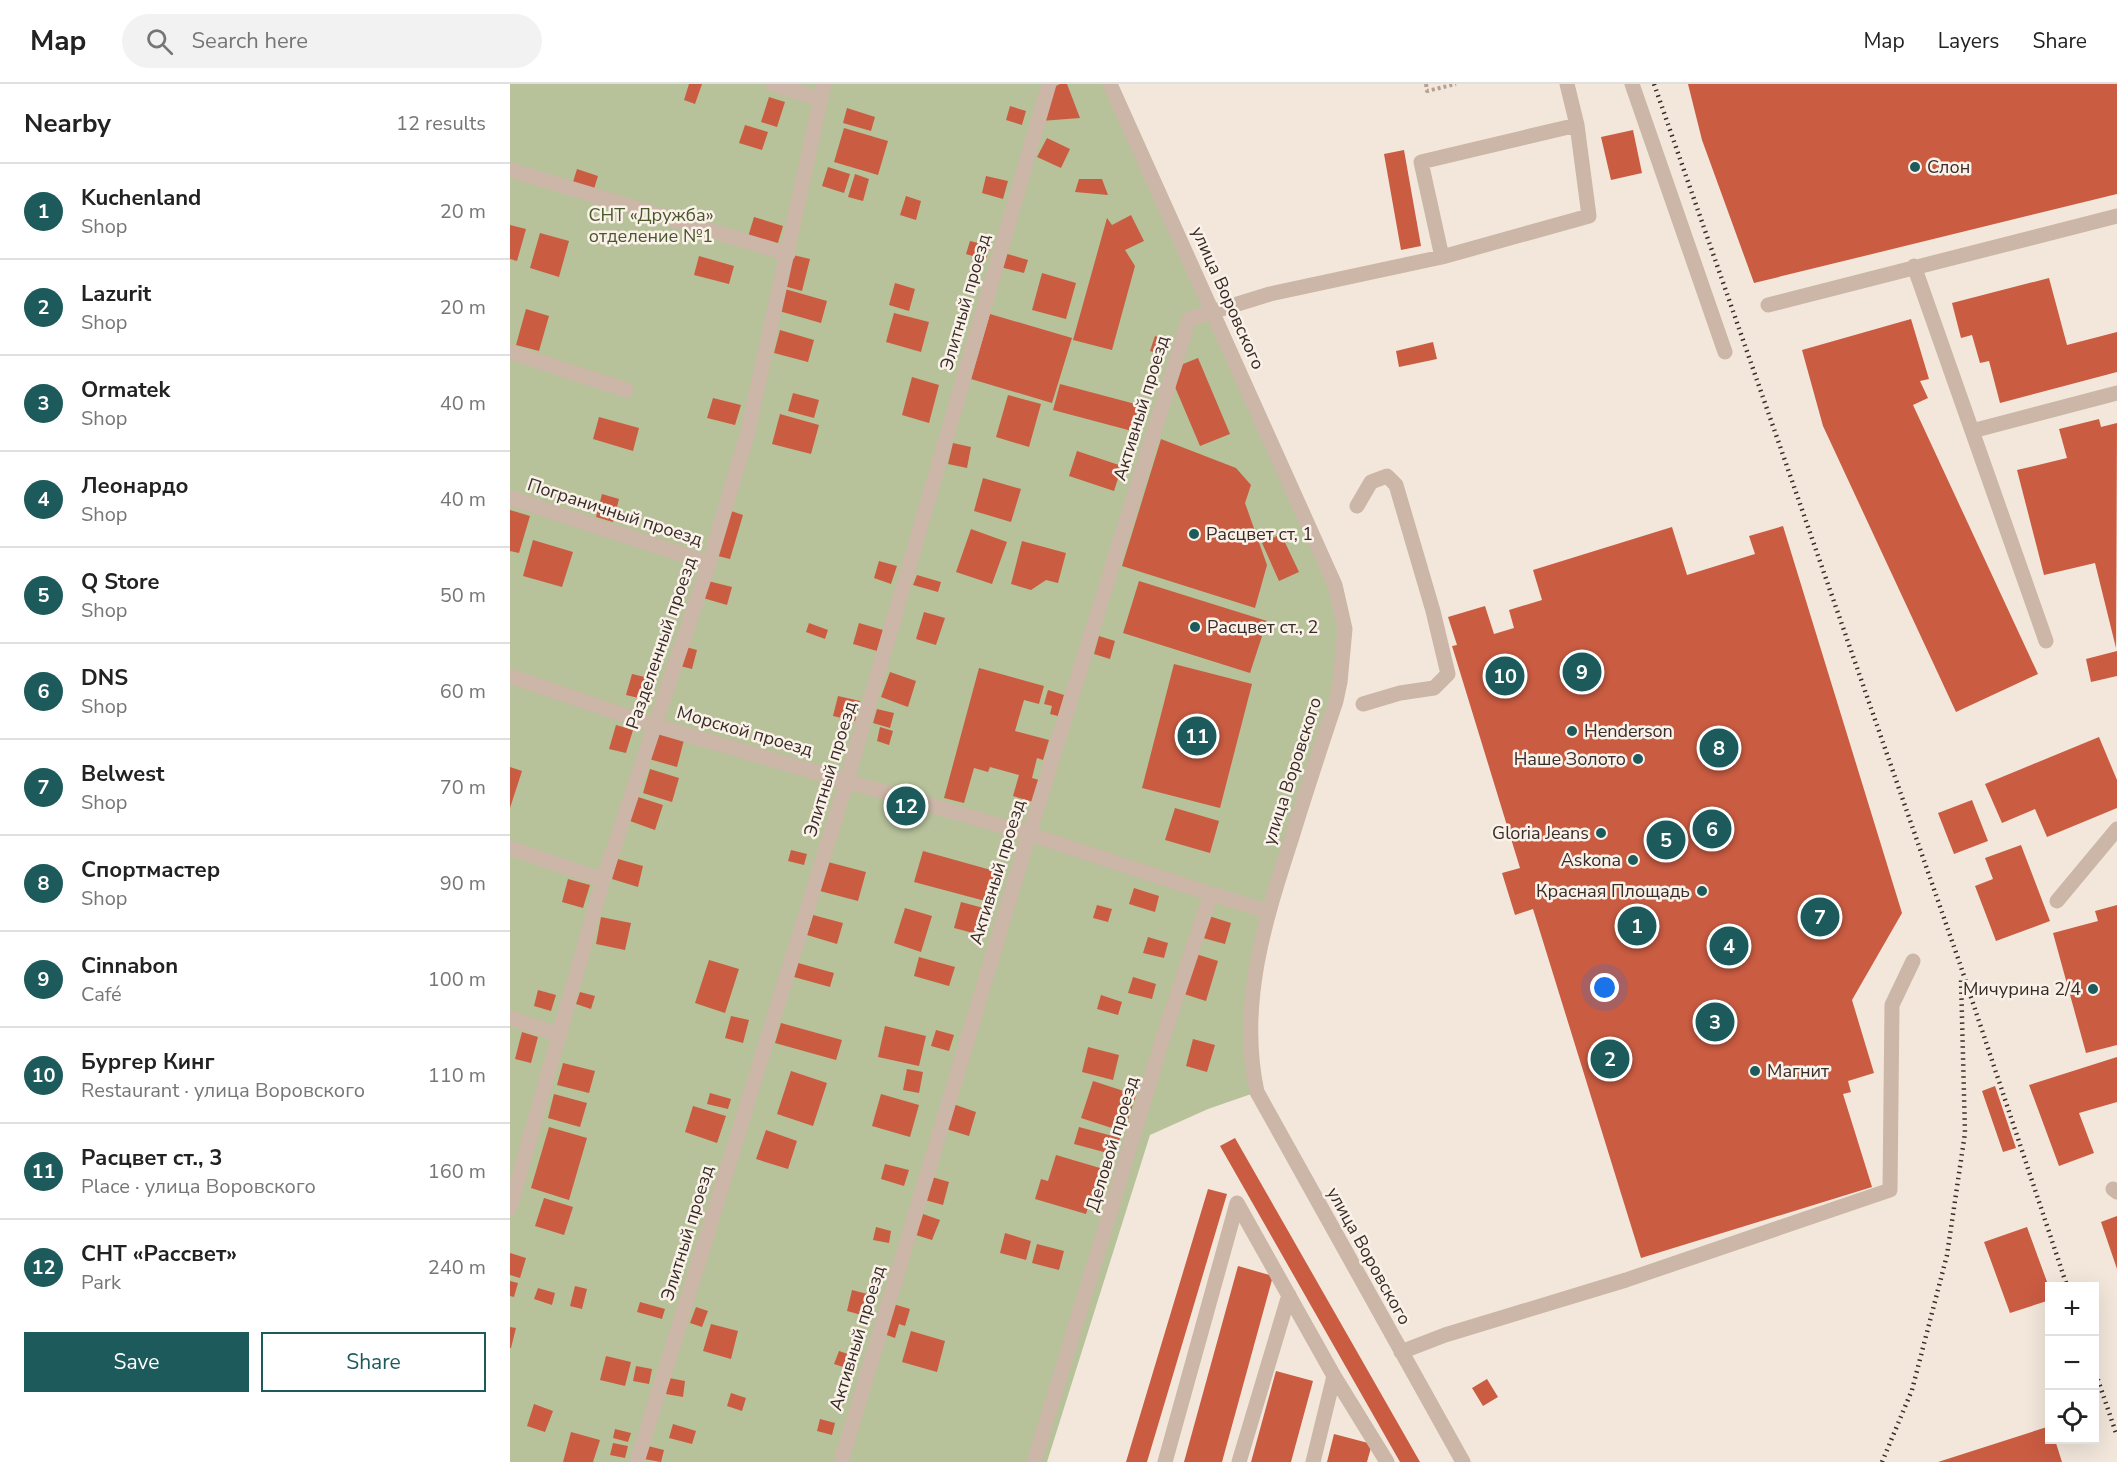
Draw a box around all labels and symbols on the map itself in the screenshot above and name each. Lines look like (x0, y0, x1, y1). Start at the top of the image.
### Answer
place label: Слон (1927, 155, 1970, 179)
marker: Слон (1908, 160, 1922, 174)
park label: СНТ «Дружба» отделение №1 (588, 203, 714, 248)
street label: улица Воровского (1186, 223, 1270, 373)
street label: Элитный проезд (934, 231, 996, 373)
street label: Активный проезд (1107, 332, 1175, 484)
street label: Пограничный проезд (524, 472, 706, 552)
place label: Расцвет ст, 1 (1206, 522, 1313, 546)
marker: Расцвет ст, 1 (1187, 527, 1201, 541)
street label: Разделенный проезд (620, 553, 702, 732)
place label: Расцвет ст., 2 (1207, 615, 1318, 639)
marker: Расцвет ст., 2 (1188, 620, 1202, 634)
pin: 9 (1562, 650, 1602, 694)
pin: 10 (1486, 654, 1524, 698)
street label: улица Воровского (1257, 694, 1327, 848)
street label: Элитный проезд (798, 698, 862, 840)
street label: Морской проезд (674, 700, 816, 762)
pin: 11 (1178, 714, 1216, 758)
place label: Henderson (1584, 719, 1673, 743)
marker: Henderson (1565, 724, 1579, 738)
pin: 8 (1700, 726, 1738, 770)
place label: Наше Золото (1514, 747, 1626, 771)
marker: Наше Золото (1631, 752, 1645, 766)
pin: 12 (886, 784, 926, 828)
street label: Активный проезд (963, 796, 1031, 948)
pin: 6 (1692, 806, 1732, 852)
pin: 5 (1646, 818, 1686, 862)
place label: Gloria Jeans (1492, 821, 1589, 845)
marker: Gloria Jeans (1594, 826, 1608, 840)
place label: Askona (1561, 848, 1621, 872)
marker: Askona (1626, 853, 1640, 867)
place label: Красная Площадь (1536, 879, 1690, 903)
marker: Красная Площадь (1695, 884, 1709, 898)
pin: 7 (1800, 894, 1840, 940)
pin: 1 (1618, 904, 1656, 948)
pin: 4 (1710, 924, 1748, 968)
your location (1590, 973, 1619, 1002)
place label: Мичурина 2/4 (1963, 977, 2081, 1001)
marker: Мичурина 2/4 (2086, 982, 2100, 996)
pin: 3 (1696, 1000, 1734, 1044)
pin: 2 (1590, 1036, 1630, 1082)
place label: Магнит (1767, 1059, 1829, 1083)
marker: Магнит (1748, 1064, 1762, 1078)
street label: Деловой проезд (1080, 1073, 1144, 1215)
street label: Элитный проезд (655, 1162, 719, 1304)
street label: улица Воровского (1321, 1183, 1417, 1329)
street label: Активный проезд (823, 1262, 891, 1414)

